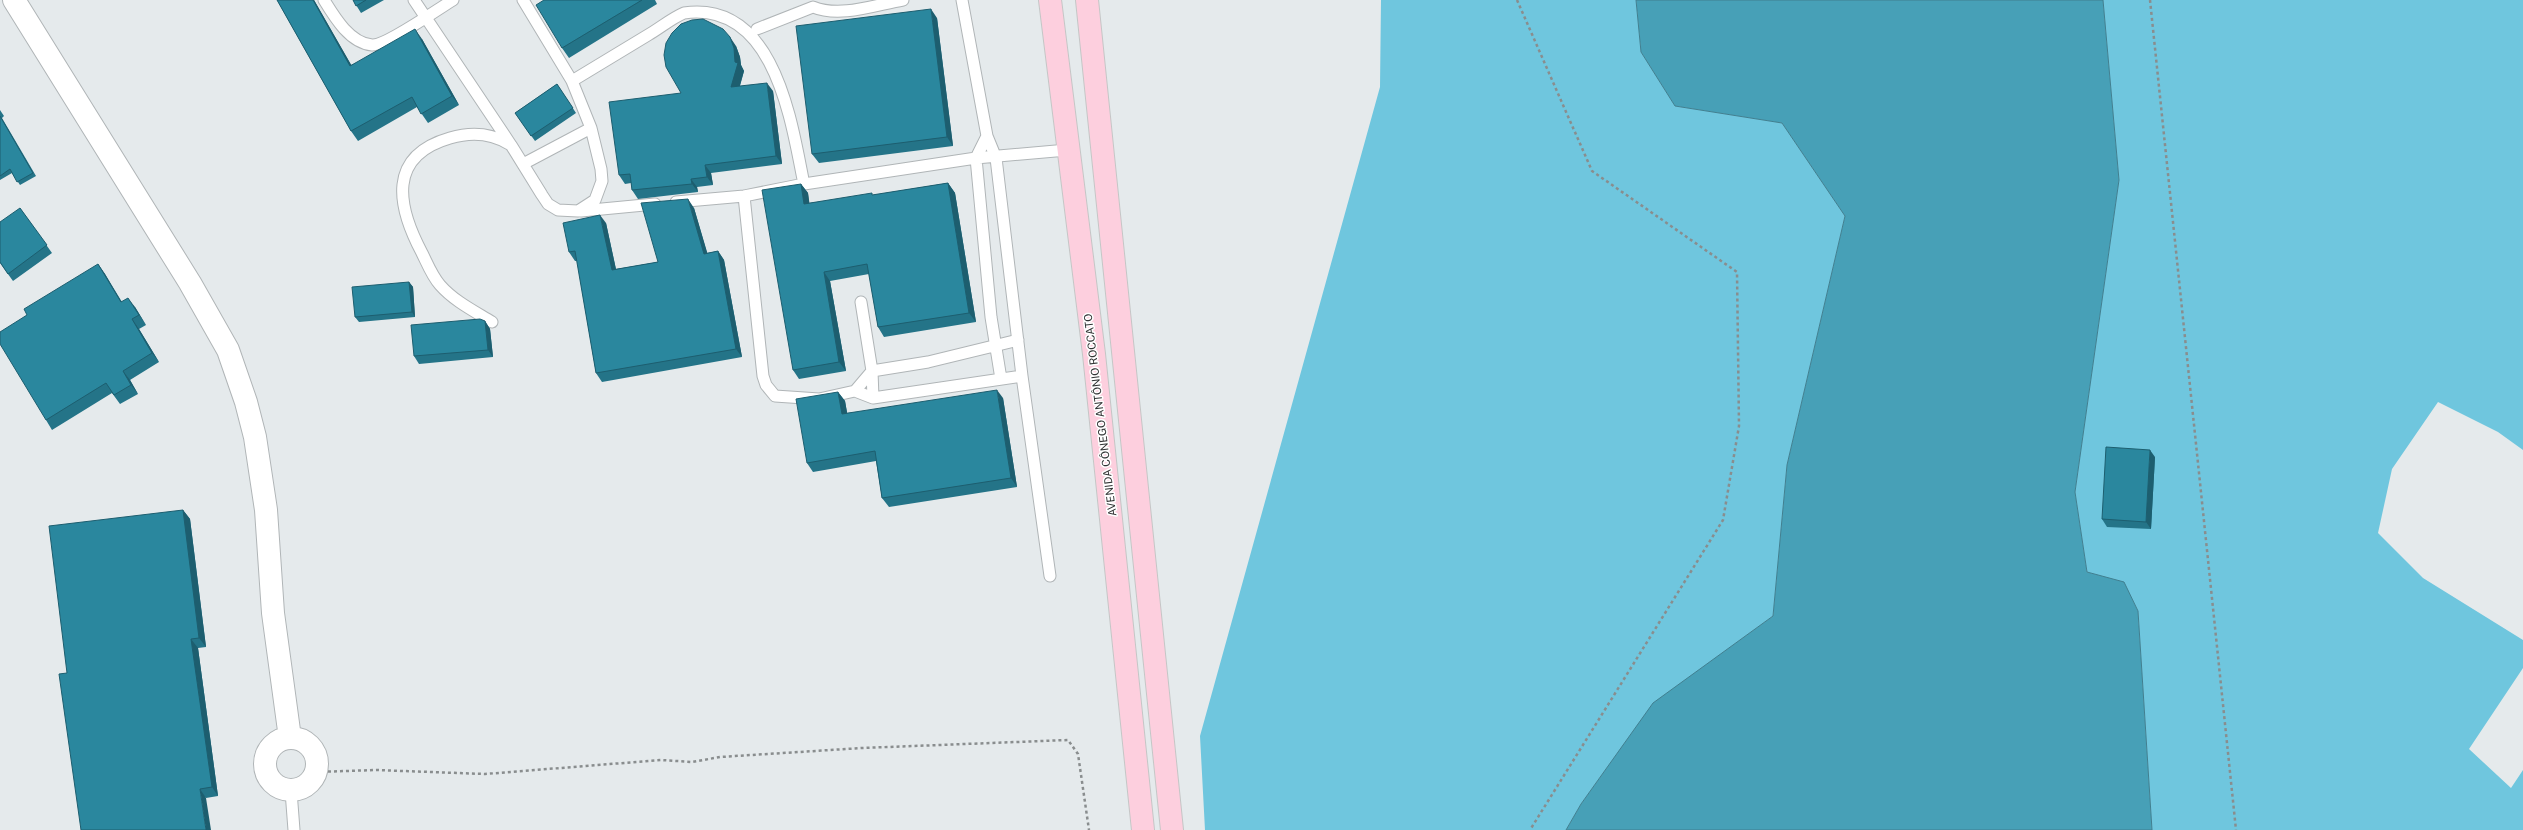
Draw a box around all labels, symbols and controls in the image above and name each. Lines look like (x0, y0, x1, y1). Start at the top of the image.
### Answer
street label: AVENIDA CÔNEGO ANTÔNIO ROCCATO (1081, 313, 1118, 517)

